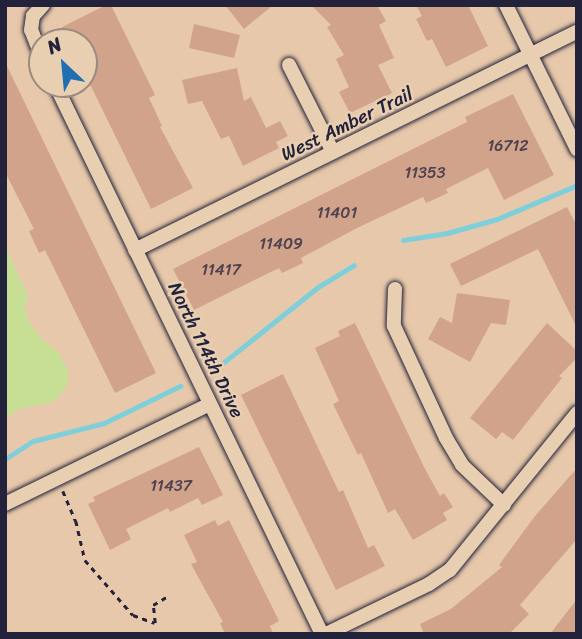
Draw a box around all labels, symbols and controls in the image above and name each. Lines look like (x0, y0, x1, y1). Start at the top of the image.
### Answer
north arrow (28, 28, 98, 98)
text: N (41, 28, 68, 63)
street label: West Amber Trail (278, 82, 416, 166)
house number: 16712 (487, 136, 529, 156)
house number: 11353 (404, 163, 446, 183)
house number: 11401 (317, 203, 357, 223)
house number: 11409 (259, 234, 303, 254)
house number: 11417 (201, 260, 241, 280)
street label: North 114th Drive (163, 278, 249, 422)
house number: 11437 (150, 476, 192, 496)

